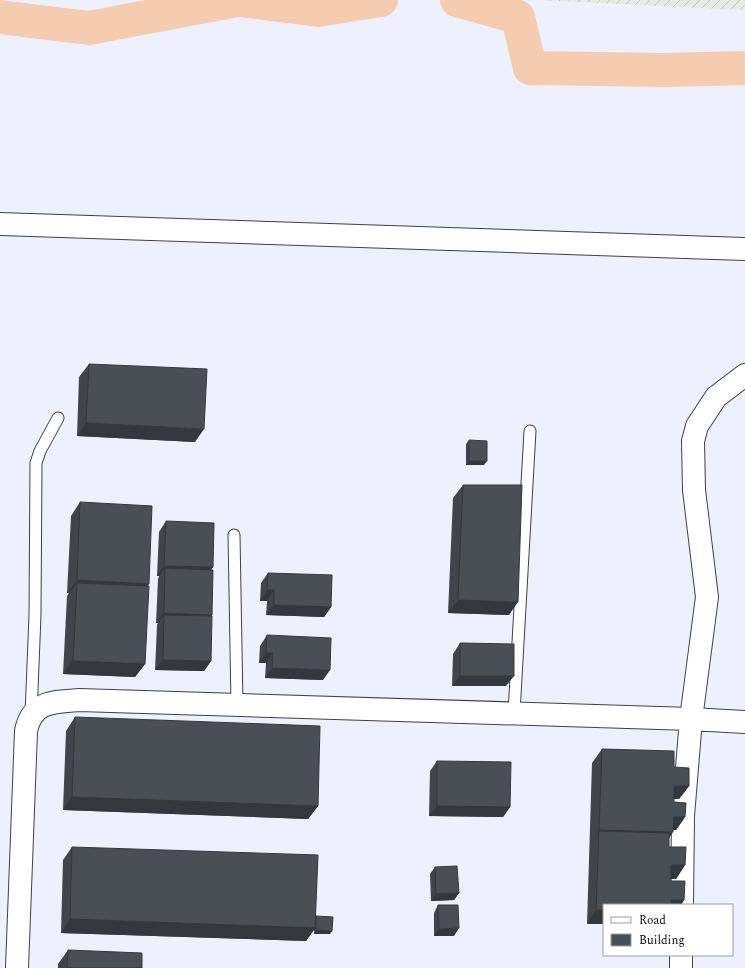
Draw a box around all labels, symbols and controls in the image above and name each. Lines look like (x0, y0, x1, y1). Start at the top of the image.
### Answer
legend (603, 904, 733, 956)
text: Road (639, 911, 666, 930)
text: Building (639, 931, 685, 950)

